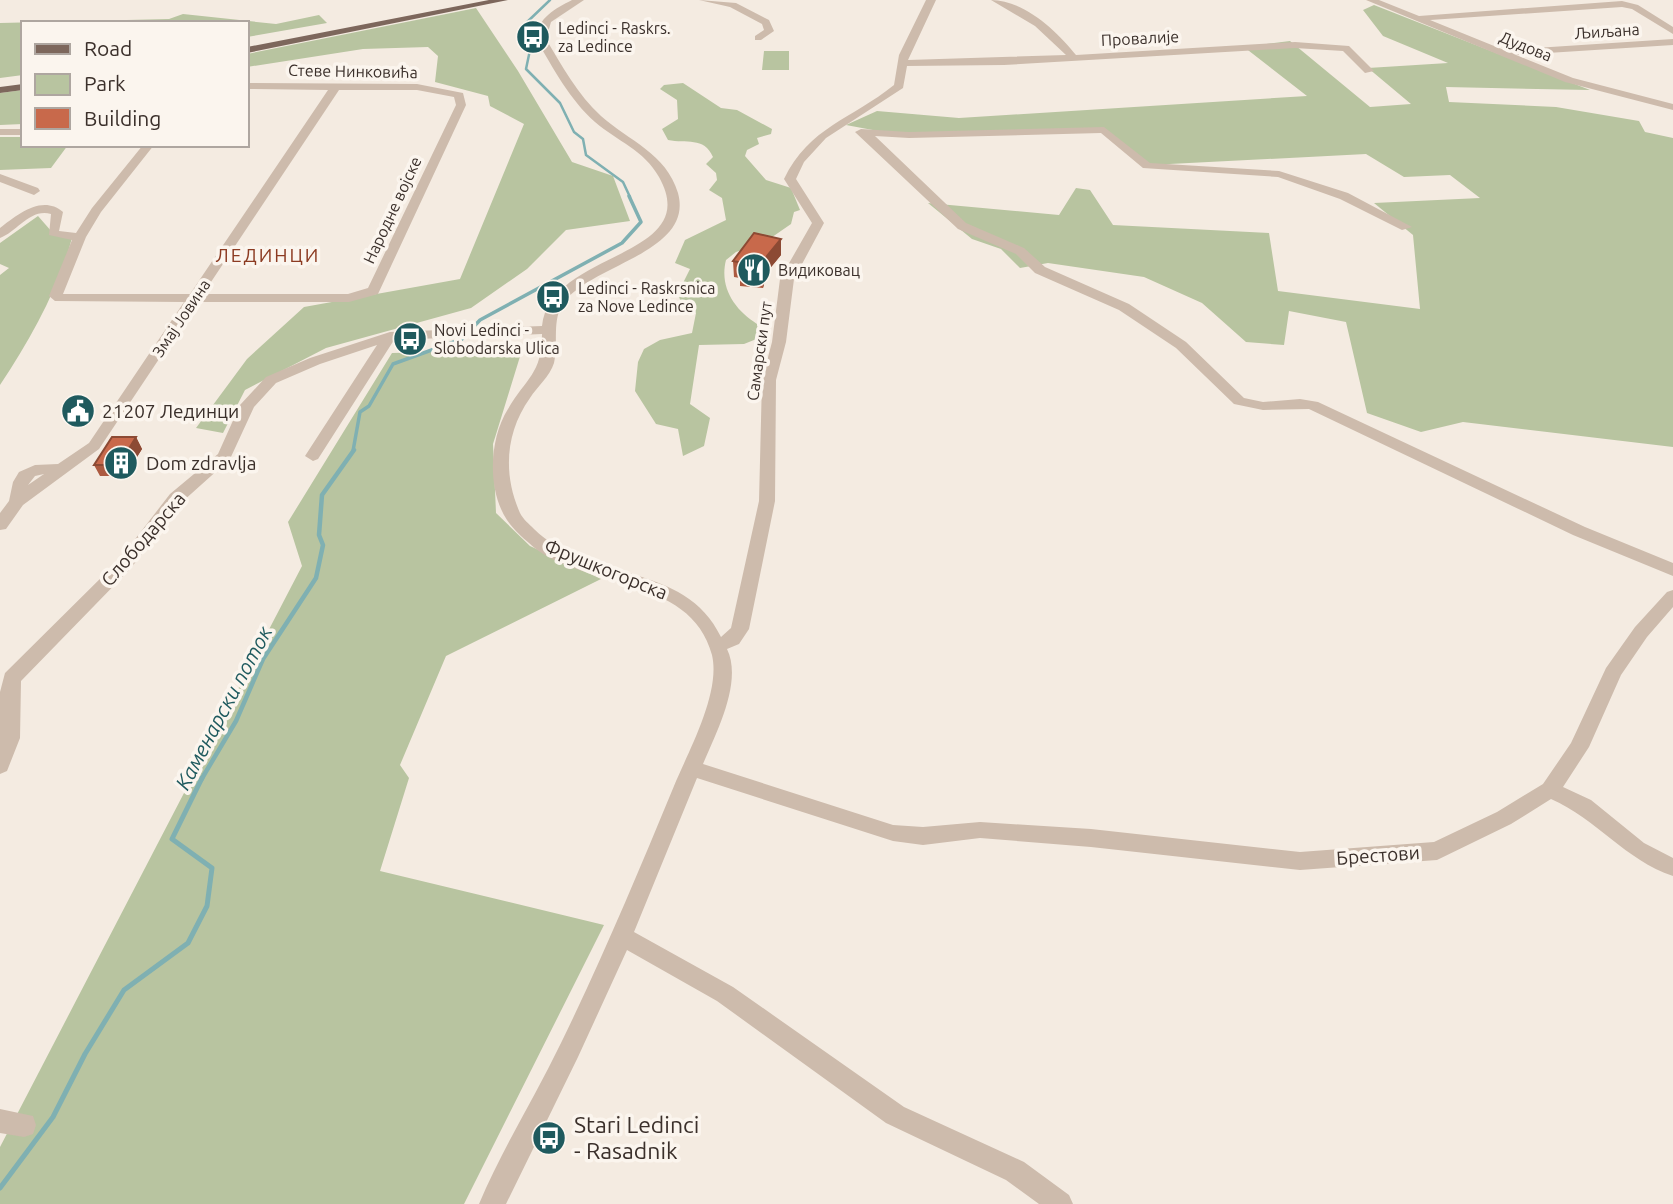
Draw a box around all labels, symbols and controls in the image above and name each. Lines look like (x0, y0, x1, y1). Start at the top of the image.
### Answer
bus stop icon: Ledinci - Raskrs. za Ledince (514, 18, 552, 56)
place label: Ledinci - Raskrs. za Ledince (558, 19, 671, 55)
street label: Љиљана (1574, 20, 1640, 42)
legend (21, 21, 248, 147)
street label: Провалије (1100, 27, 1180, 49)
street label: Дудова (1497, 27, 1555, 65)
text: Road (84, 36, 132, 60)
street label: Стеве Нинковића (288, 61, 418, 81)
text: Park (84, 71, 126, 95)
text: Building (84, 106, 161, 130)
street label: Народне војске (359, 154, 425, 266)
district label: ЛЕДИНЦИ (216, 244, 320, 266)
restaurant icon: Видиковац (735, 251, 773, 289)
place label: Видиковац (778, 261, 860, 279)
street label: Змај Јовина (149, 276, 213, 360)
bus stop icon: Ledinci - Raskrsnica za Nove Ledince (534, 278, 572, 316)
place label: Ledinci - Raskrsnica za Nove Ledince (578, 279, 715, 315)
street label: Самарски пут (743, 300, 775, 402)
bus stop icon: Novi Ledinci - Slobodarska Ulica (391, 320, 429, 358)
place label: Novi Ledinci - Slobodarska Ulica (434, 321, 560, 357)
public building icon: 21207 Лединци (59, 392, 97, 430)
place label: 21207 Лединци (102, 400, 239, 422)
building icon: Dom zdravlja (102, 444, 140, 482)
place label: Dom zdravlja (146, 452, 257, 474)
street label: Слободарска (96, 488, 190, 590)
street label: Фрушкогорска (541, 534, 671, 604)
water label: Каменарски поток (170, 622, 276, 794)
street label: Брестови (1335, 841, 1421, 869)
place label: Stari Ledinci - Rasadnik (574, 1112, 699, 1163)
bus stop icon: Stari Ledinci - Rasadnik (530, 1119, 568, 1157)

